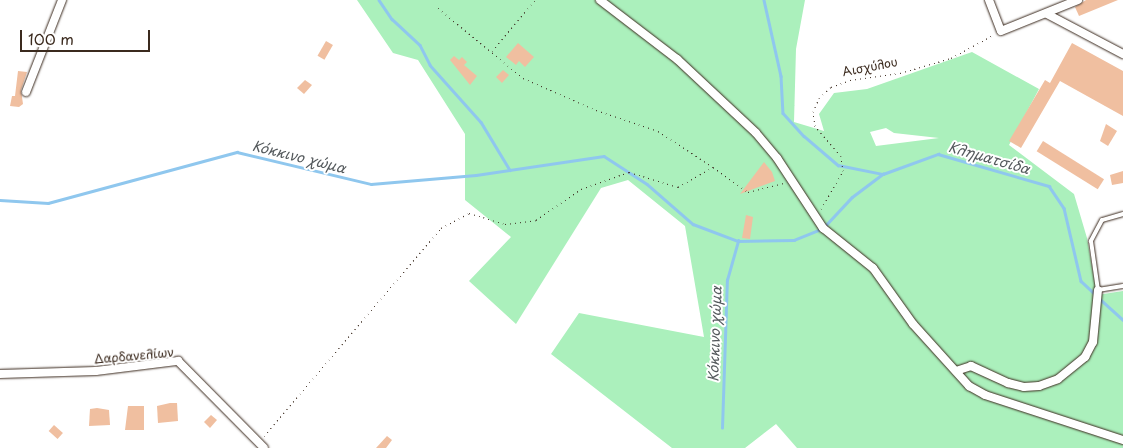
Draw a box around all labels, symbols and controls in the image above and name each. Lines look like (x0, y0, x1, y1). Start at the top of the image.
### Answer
scale bar (22, 20, 152, 52)
text: 100 m (28, 27, 74, 50)
street label: Αισχύλου (841, 55, 899, 79)
water label: Κόκκινο χώμα (250, 137, 348, 177)
water label: Κληματσίδα (946, 138, 1032, 178)
water label: Κόκκινο χώμα (705, 286, 725, 382)
street label: Δαρδανελίων (94, 345, 174, 367)

